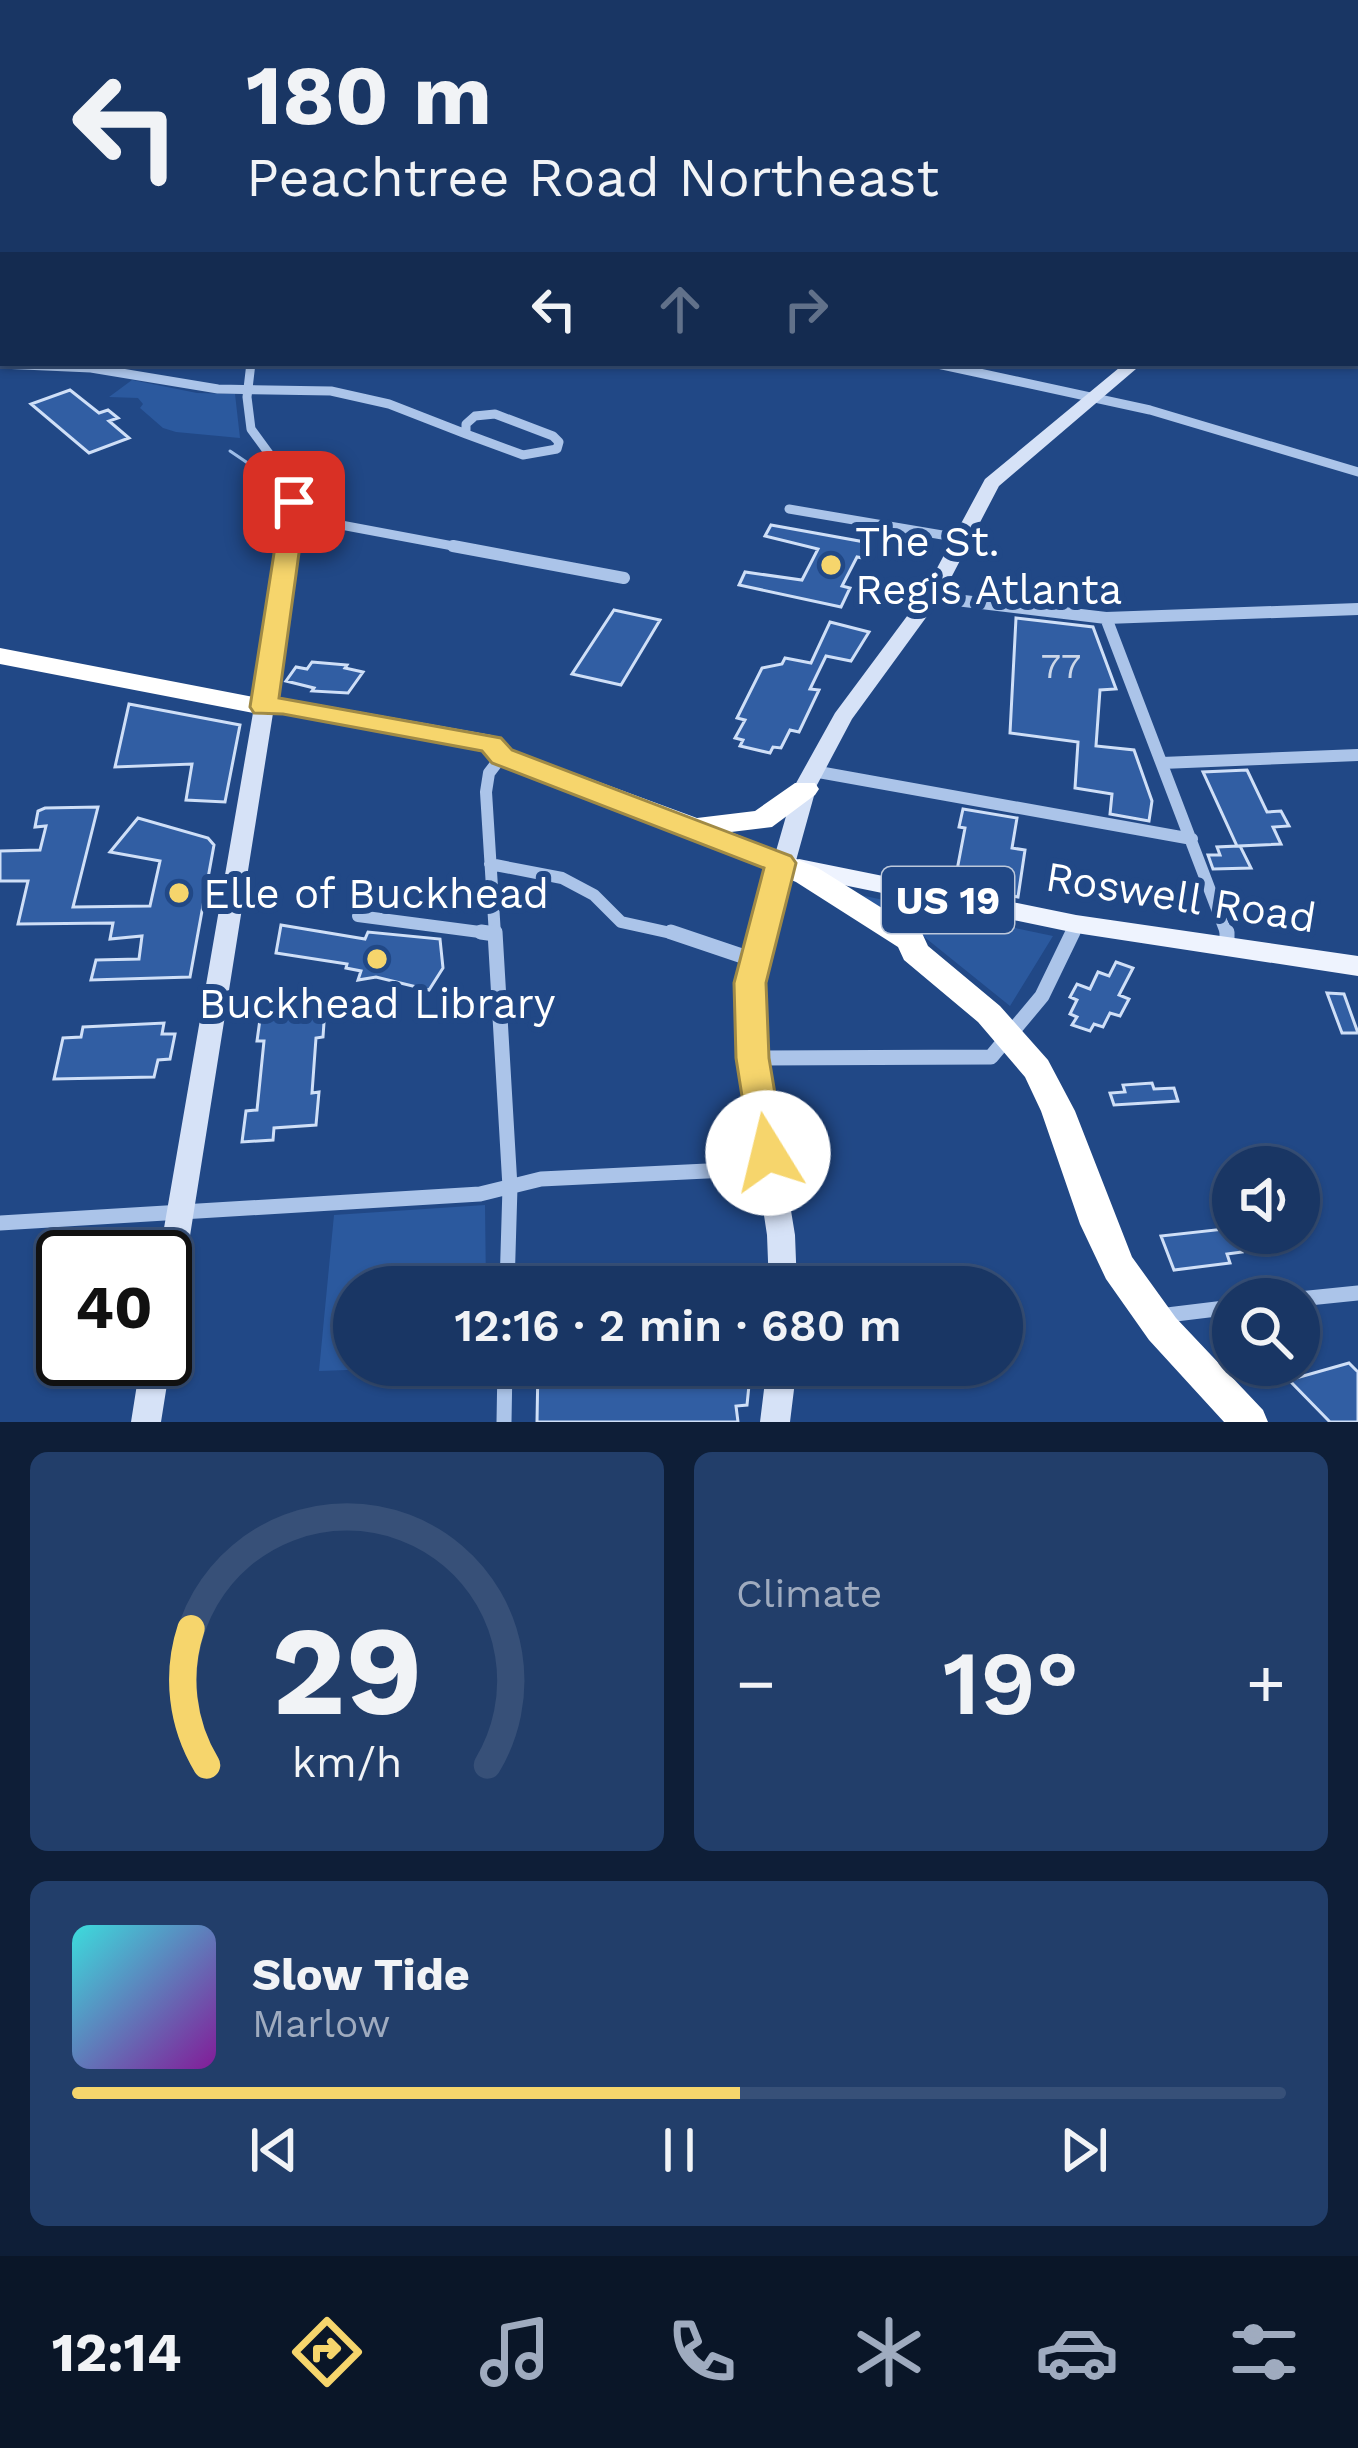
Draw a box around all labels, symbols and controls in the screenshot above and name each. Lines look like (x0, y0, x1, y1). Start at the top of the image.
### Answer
text: 180 m (246, 46, 492, 144)
icon: left (48, 48, 204, 204)
text: Peachtree Road Northeast (246, 146, 939, 209)
icon: left (521, 276, 587, 342)
icon: ahead (647, 276, 713, 342)
icon: right (773, 276, 839, 342)
pin (243, 451, 345, 553)
icon: arrive (261, 469, 327, 535)
place label: The St. Regis Atlanta (855, 517, 1122, 614)
marker: The St. Regis Atlanta (818, 552, 844, 578)
house number: 77 (1041, 645, 1081, 687)
street label: Roswell Road (1042, 851, 1320, 943)
road number: US 19 (882, 867, 1014, 933)
place label: Elle of Buckhead (203, 869, 549, 918)
marker: Elle of Buckhead (166, 880, 192, 906)
marker: Buckhead Library (364, 946, 390, 972)
place label: Buckhead Library (198, 979, 556, 1028)
position arrow (705, 1090, 831, 1216)
map controls (1212, 1146, 1320, 1386)
button: sound (1212, 1146, 1320, 1254)
speed limit sign: 40 (36, 1230, 192, 1386)
button: search (1212, 1278, 1320, 1386)
text: 12:16 · 2 min · 680 m (454, 1299, 902, 1352)
text: Climate (736, 1571, 882, 1616)
text: 29 (271, 1598, 423, 1744)
text: 19° (943, 1630, 1079, 1736)
text: − (736, 1645, 776, 1722)
text: + (1246, 1645, 1286, 1722)
text: km/h (292, 1736, 402, 1786)
text: Slow Tide (252, 1948, 470, 2001)
text: Marlow (252, 2001, 390, 2046)
icon: previous (241, 2117, 307, 2183)
icon: pause (646, 2117, 712, 2183)
icon: next (1051, 2117, 1117, 2183)
icon: directions (285, 2310, 369, 2394)
icon: music (473, 2310, 557, 2394)
icon: phone (660, 2310, 744, 2394)
icon: climate (847, 2310, 931, 2394)
icon: car (1035, 2310, 1119, 2394)
icon: filters (1222, 2310, 1306, 2394)
text: 12:14 (52, 2321, 182, 2384)

